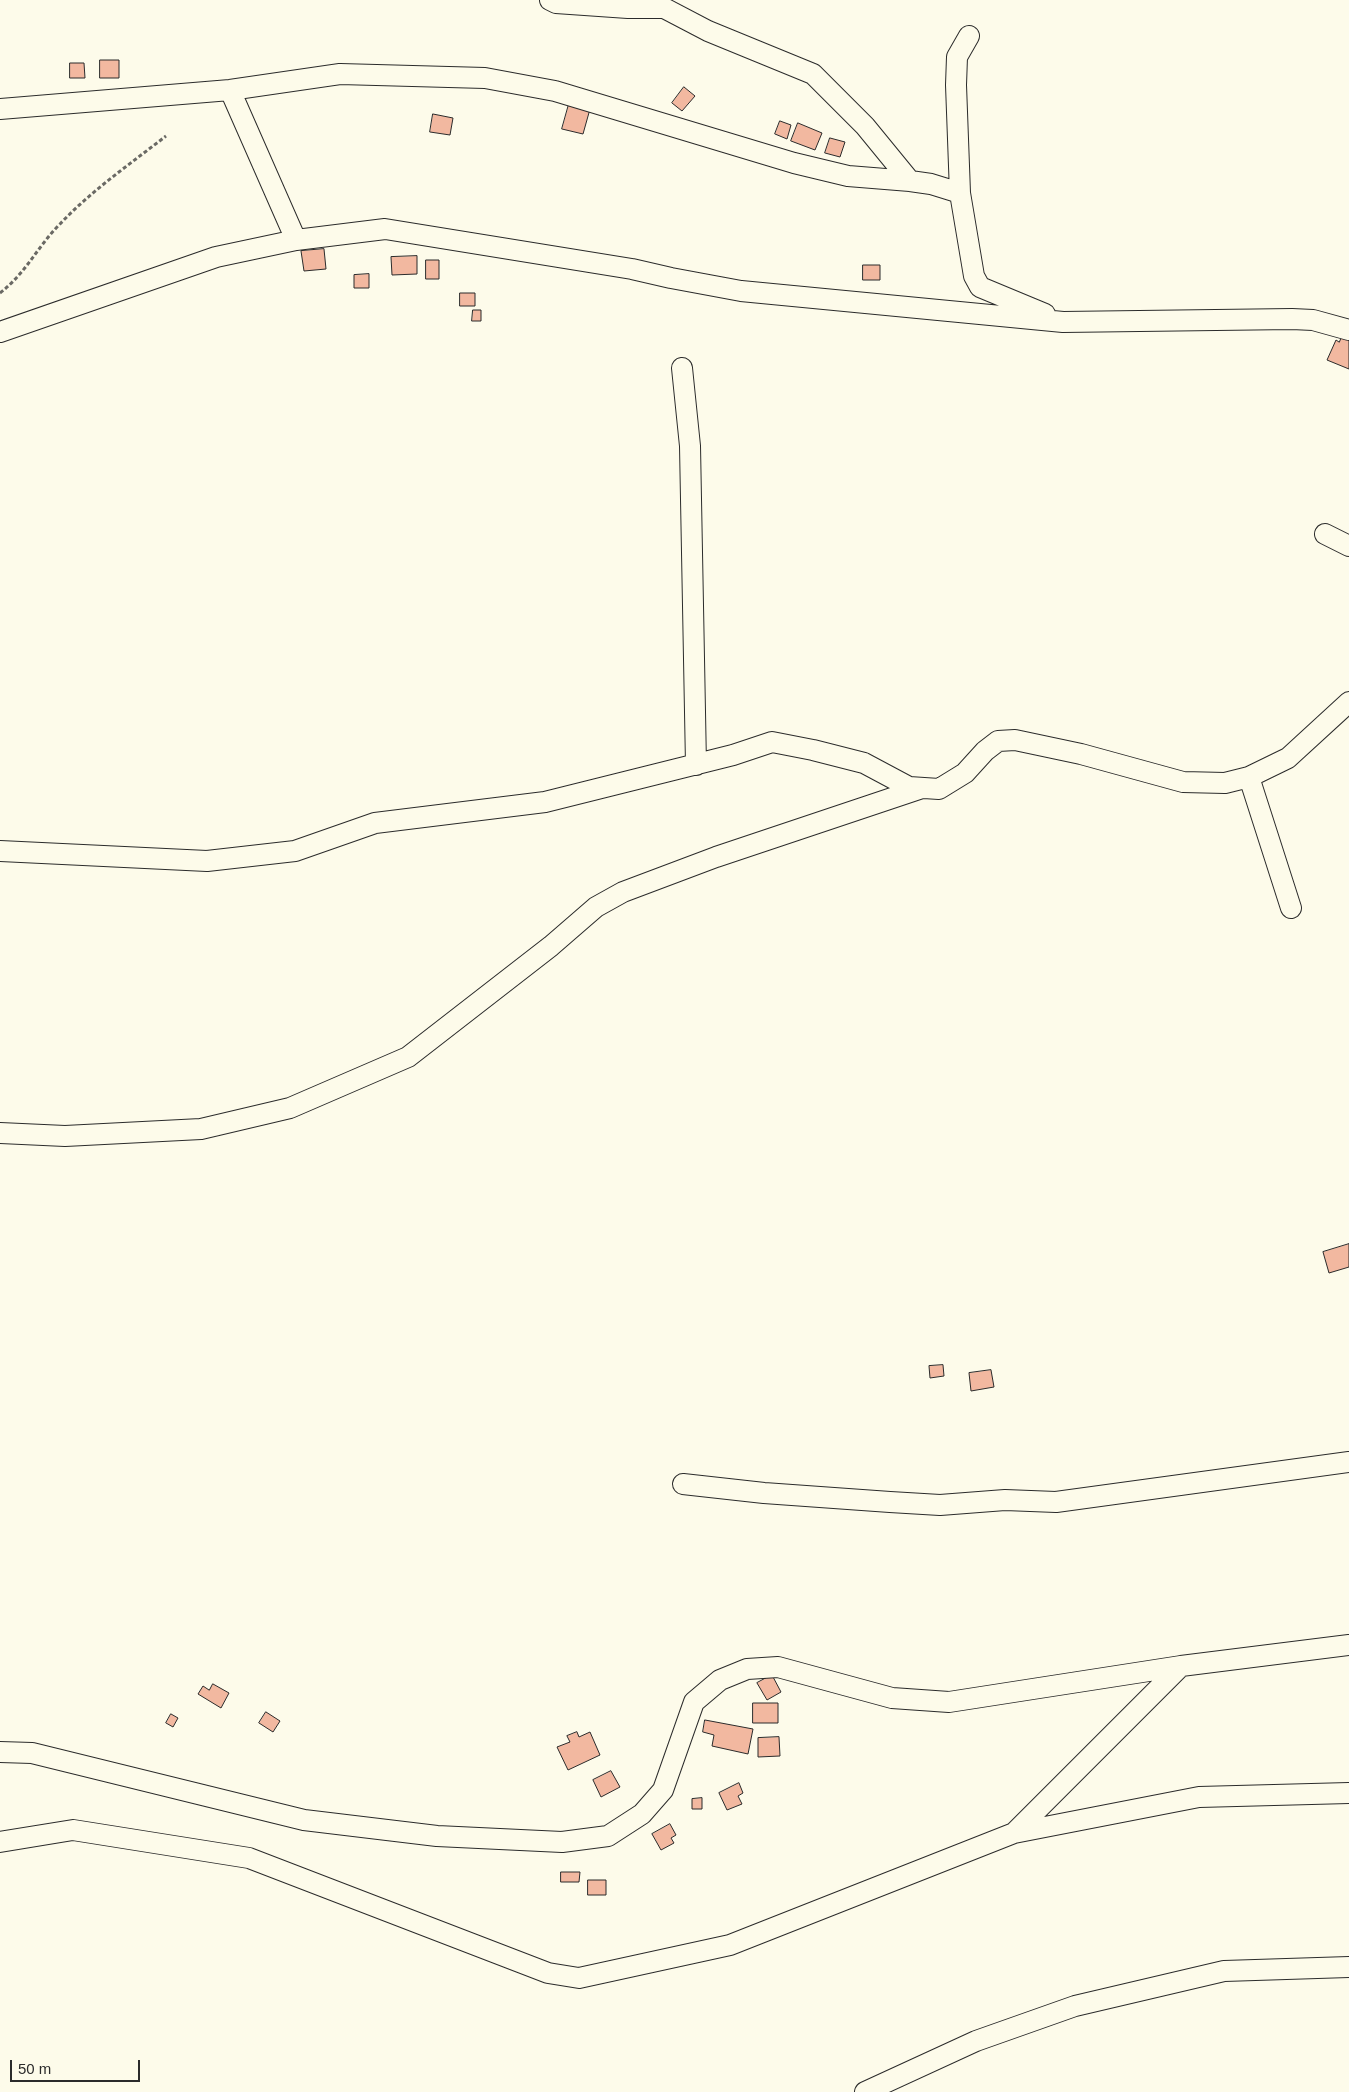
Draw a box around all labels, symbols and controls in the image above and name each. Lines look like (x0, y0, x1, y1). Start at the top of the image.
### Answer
scale bar (12, 2050, 142, 2082)
text: 50 m (18, 2060, 51, 2077)

